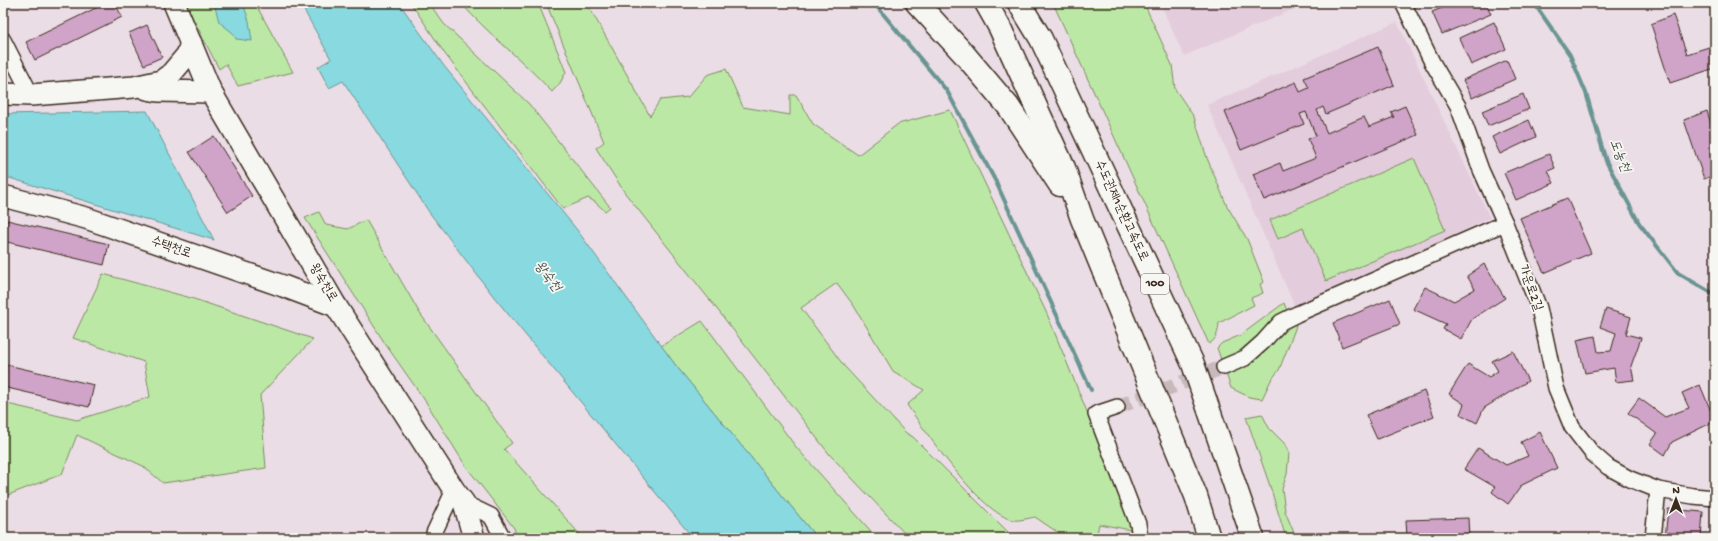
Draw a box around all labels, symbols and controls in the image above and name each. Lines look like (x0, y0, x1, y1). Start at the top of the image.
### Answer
water label: 도농천 (1605, 137, 1634, 176)
street label: 수도권제1순환고속도로 (1091, 158, 1152, 264)
street label: 수택천로 (149, 234, 193, 262)
water label: 왕숙천 (530, 258, 565, 297)
street label: 왕숙천로 (306, 261, 340, 305)
street label: 가운로2길 (1515, 263, 1545, 313)
road number: 100 (1141, 274, 1169, 294)
north arrow (1656, 479, 1696, 519)
text: N (1672, 485, 1680, 497)

